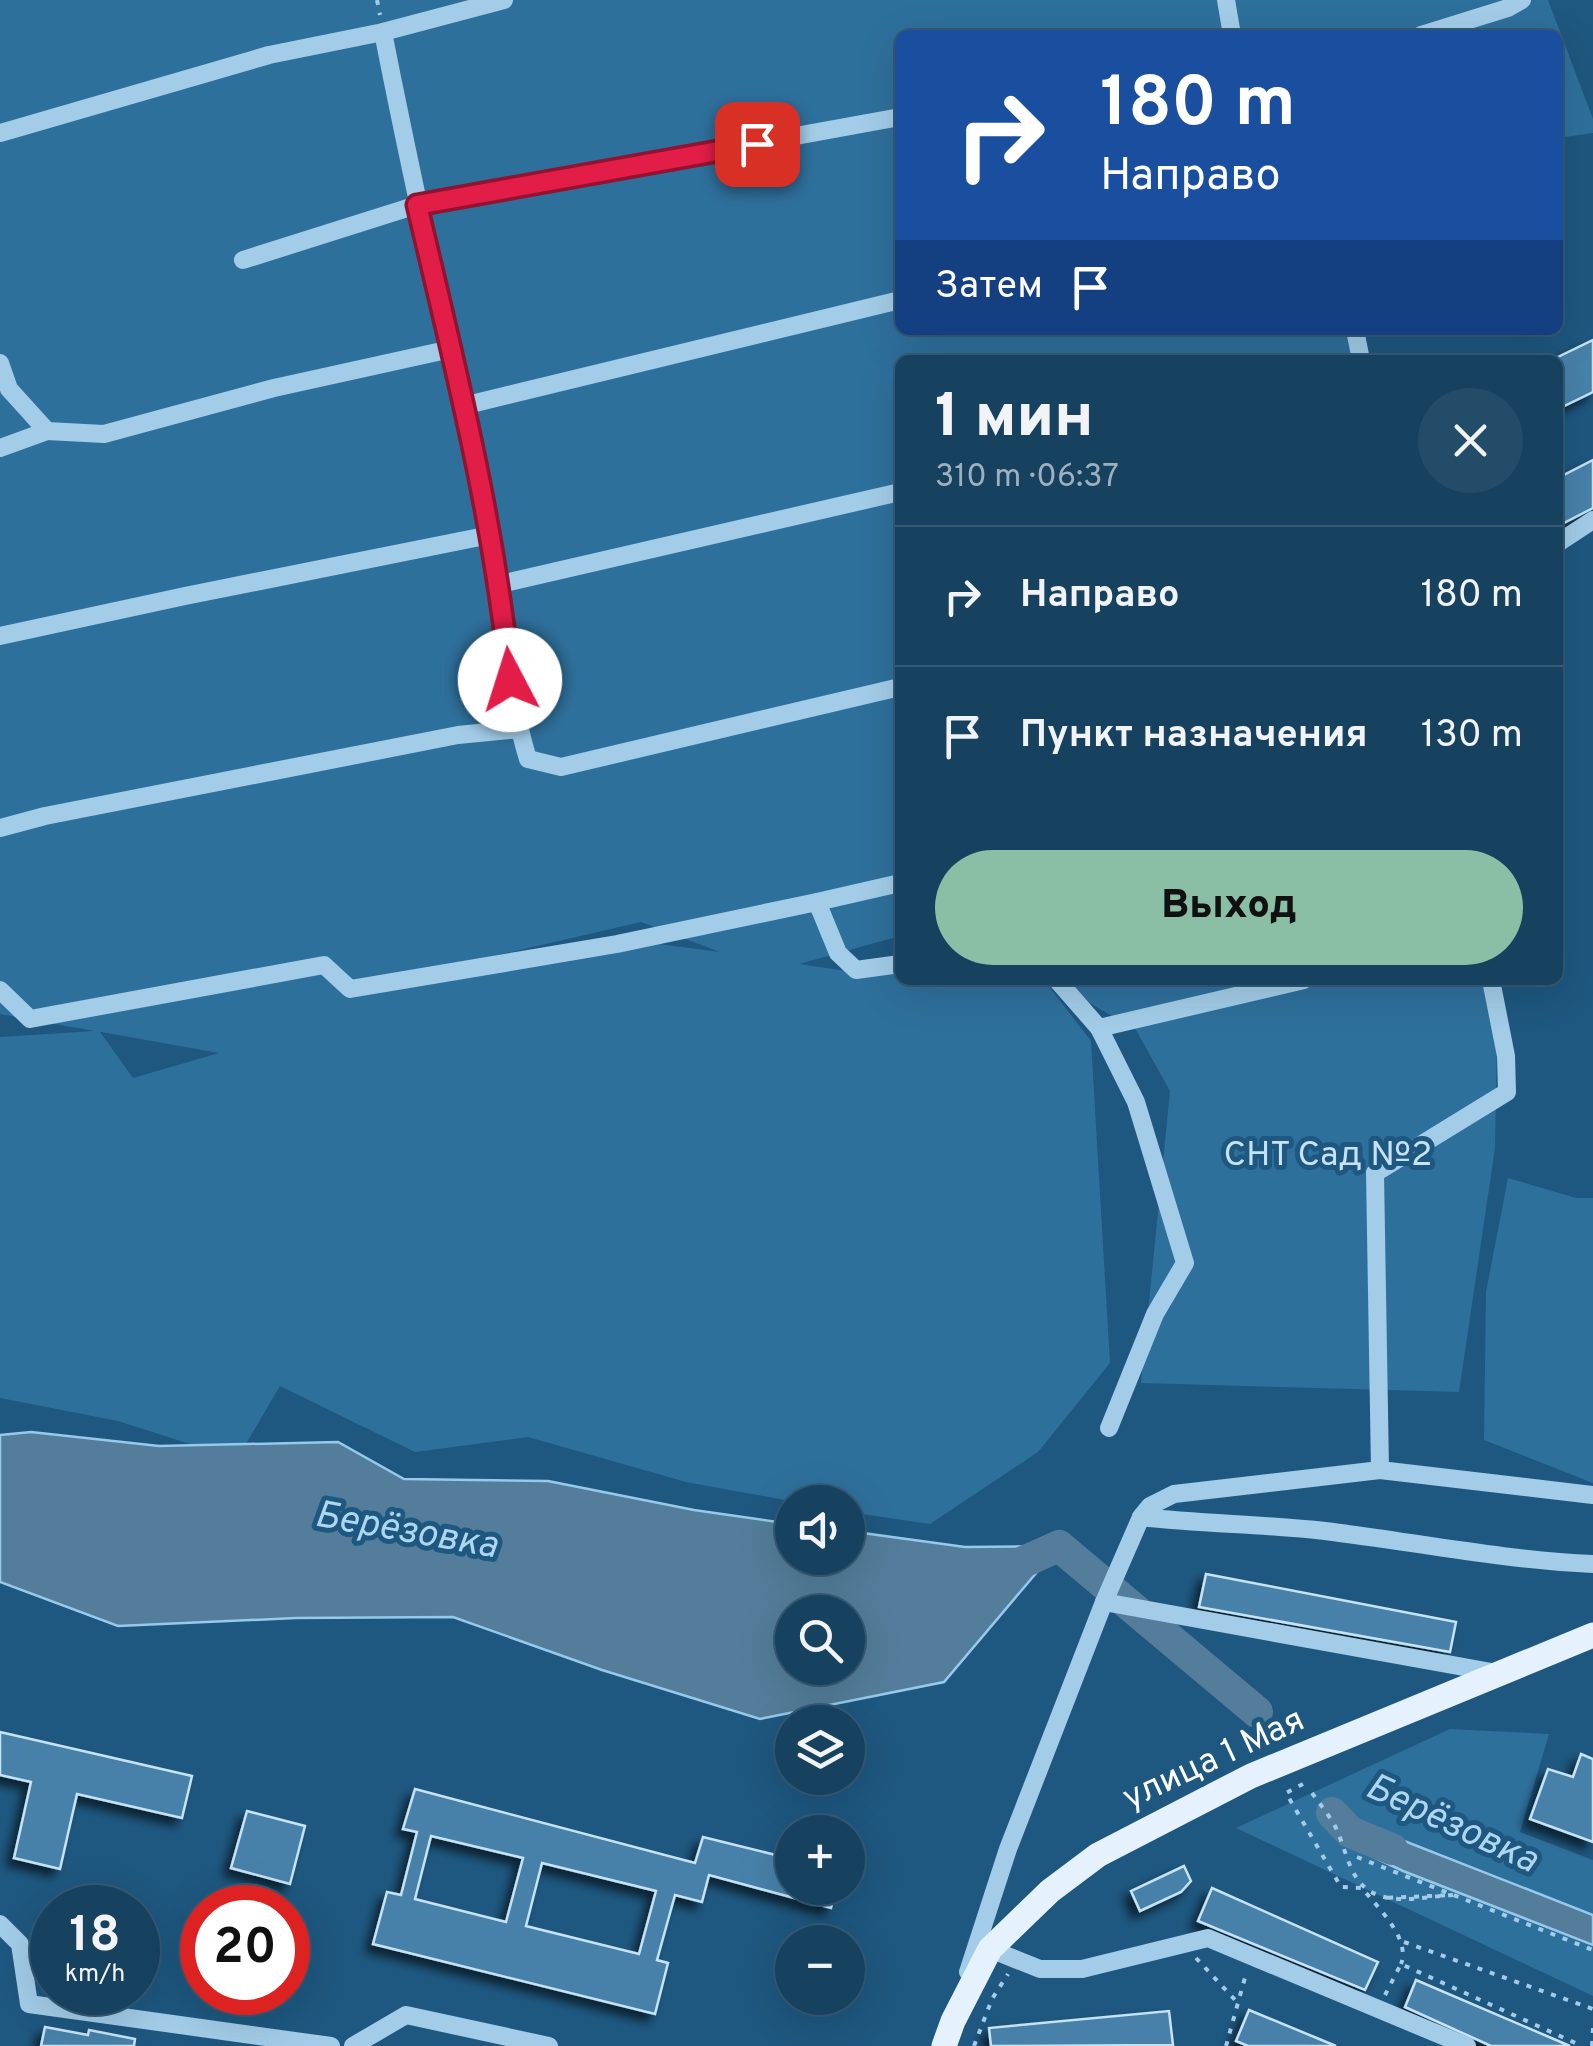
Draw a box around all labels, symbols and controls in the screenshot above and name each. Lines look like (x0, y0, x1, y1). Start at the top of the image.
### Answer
text: 180 m (1100, 62, 1296, 151)
icon: right (935, 70, 1065, 200)
pin (715, 102, 800, 187)
icon: arrive (730, 117, 785, 172)
text: Направо (1100, 149, 1281, 206)
icon: arrive (1063, 260, 1118, 315)
text: Затем (935, 263, 1043, 312)
text: 1 мин (935, 382, 1093, 458)
button: close (1418, 388, 1523, 493)
text: 310 m · 06:37 (935, 458, 1119, 498)
icon: right (935, 569, 990, 624)
text: Направо (1020, 572, 1180, 621)
text: 180 m (1420, 572, 1523, 621)
position arrow (458, 628, 562, 732)
icon: arrive (935, 709, 990, 764)
text: Пункт назначения (1020, 712, 1368, 761)
text: 130 m (1421, 712, 1523, 761)
button: Выход (935, 850, 1523, 965)
park label: СНТ Сад №2 (1224, 1134, 1432, 1178)
map controls (775, 1485, 865, 2015)
button: sound (775, 1485, 865, 1575)
water label: Берёзовка (311, 1492, 502, 1572)
button: search (775, 1595, 865, 1685)
street label: улица 1 Мая (1116, 1699, 1312, 1821)
button: layers (775, 1705, 865, 1795)
water label: Берёзовка (1357, 1764, 1545, 1886)
button: + (775, 1815, 865, 1905)
speed limit sign: 20 (180, 1885, 310, 2015)
text: 18 (69, 1906, 121, 1969)
button: − (775, 1925, 865, 2015)
text: km/h (65, 1959, 125, 1991)

